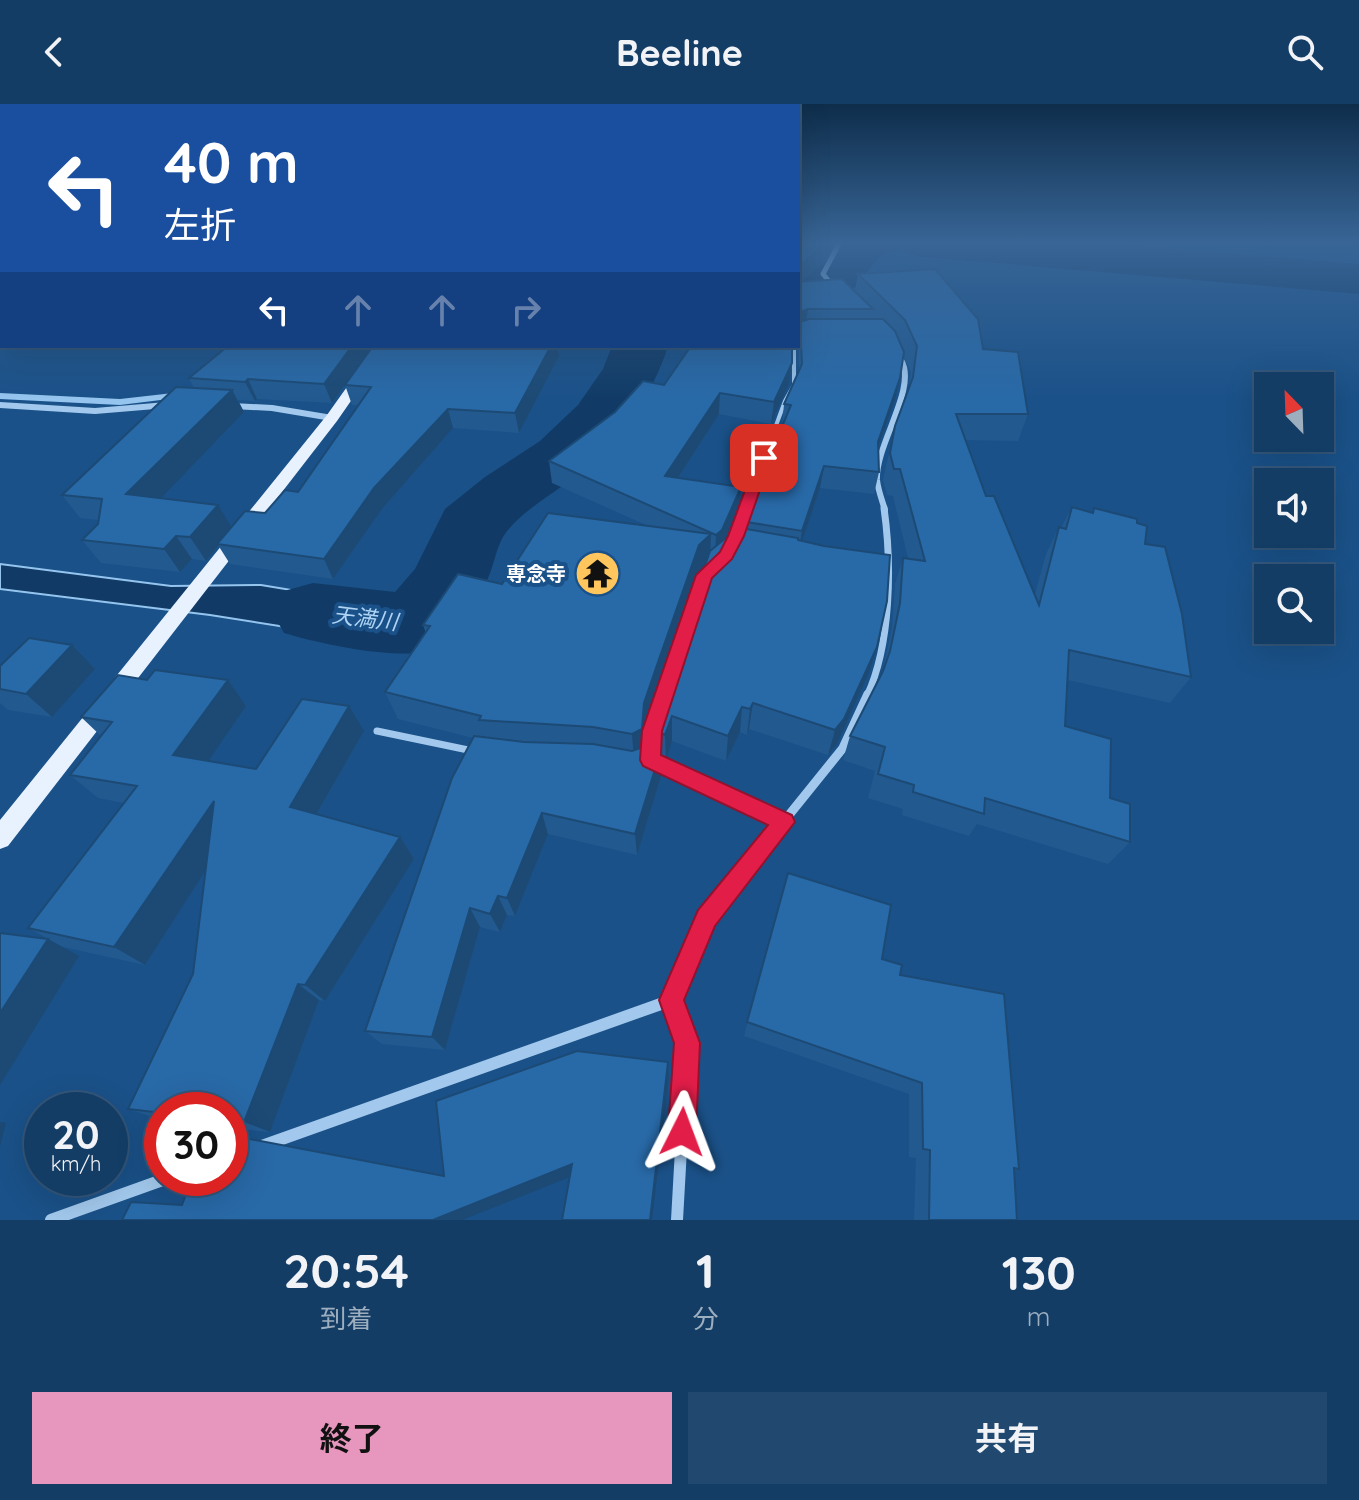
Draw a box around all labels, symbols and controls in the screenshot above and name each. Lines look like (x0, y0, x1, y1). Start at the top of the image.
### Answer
icon: back (32, 30, 76, 74)
text: Beeline (616, 30, 743, 75)
icon: search (1283, 30, 1327, 74)
text: 40 m (164, 127, 299, 197)
icon: left (32, 136, 136, 240)
text: 左折 (164, 202, 236, 247)
icon: left (252, 288, 296, 332)
icon: ahead (336, 288, 380, 332)
icon: ahead (420, 288, 464, 332)
icon: right (504, 288, 548, 332)
north arrow (1254, 372, 1334, 452)
map controls (1254, 372, 1334, 644)
pin (730, 424, 798, 492)
icon: arrive (742, 436, 786, 480)
button: sound (1254, 468, 1334, 548)
temple icon: 専念寺 (573, 550, 621, 598)
place label: 専念寺 (506, 561, 566, 586)
button: search (1254, 564, 1334, 644)
water label: 天満川 (331, 600, 401, 636)
position arrow (640, 1090, 724, 1174)
speed limit sign: 30 (144, 1092, 248, 1196)
text: 20 (52, 1109, 100, 1159)
text: km/h (51, 1151, 101, 1176)
text: 20:54 (283, 1240, 409, 1300)
text: 1 (696, 1240, 715, 1300)
text: 130 (1002, 1242, 1076, 1302)
text: m (1027, 1300, 1051, 1333)
text: 到着 (320, 1302, 372, 1335)
text: 分 (692, 1302, 718, 1335)
button: 終了 (32, 1392, 672, 1484)
button: 共有 (688, 1392, 1327, 1484)

